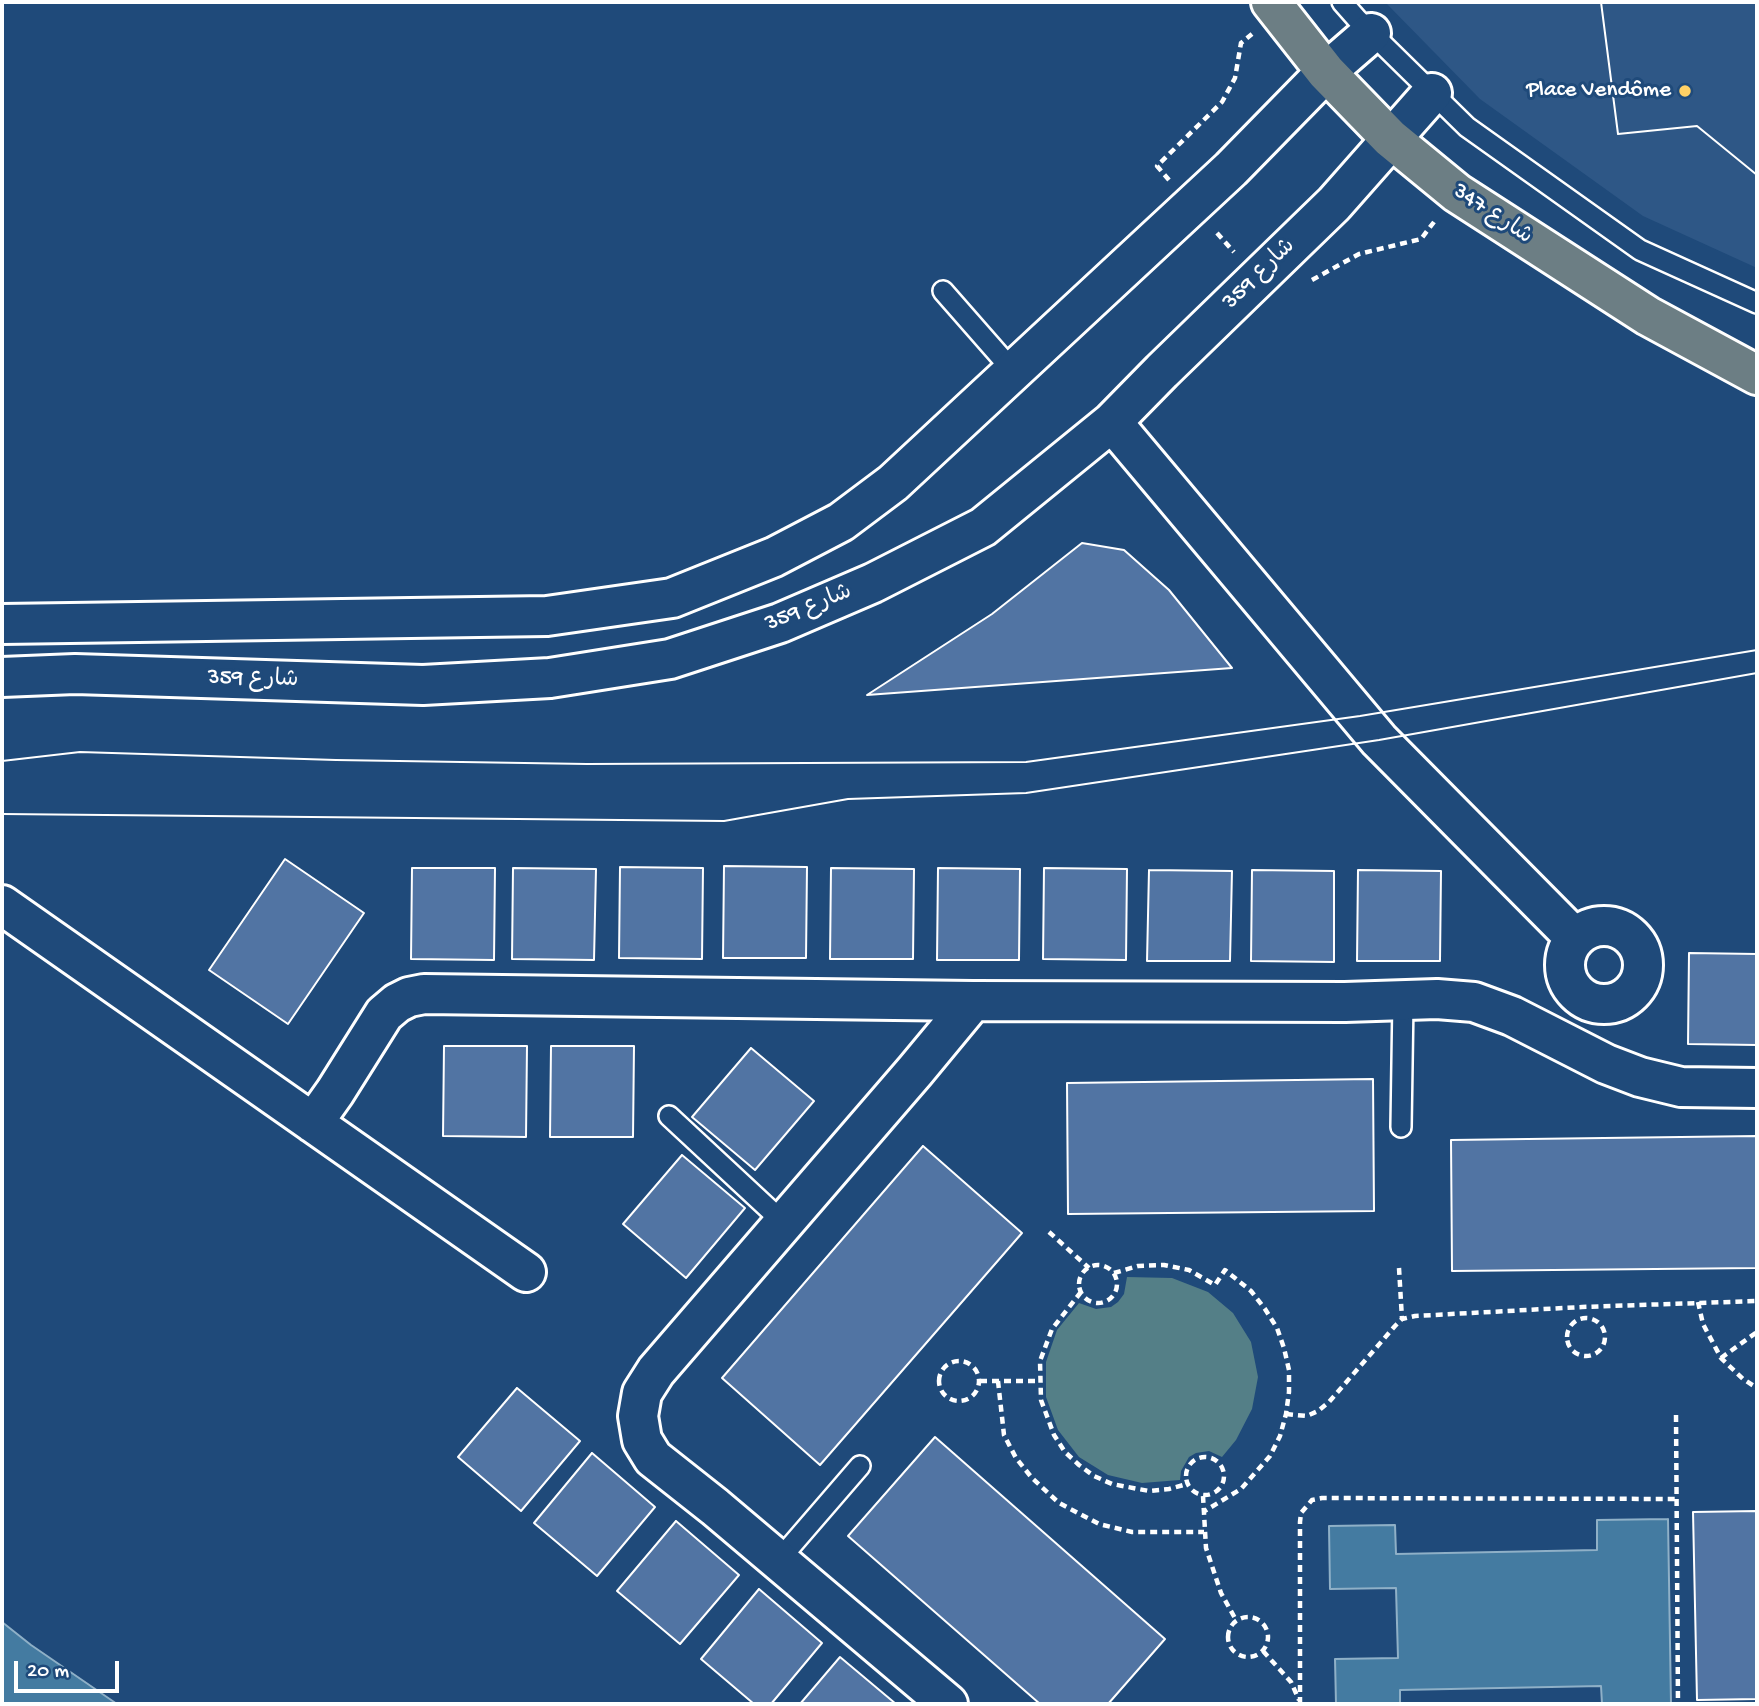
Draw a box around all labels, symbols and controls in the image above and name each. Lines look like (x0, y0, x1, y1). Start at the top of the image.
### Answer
place label: Place Vendôme (1526, 77, 1671, 105)
marker: Place Vendôme (1677, 83, 1693, 99)
street label: شارع 347 (1447, 178, 1537, 252)
street label: شارع 359 (1218, 234, 1302, 316)
street label: شارع 359 (762, 579, 856, 639)
street label: شارع 359 (207, 665, 299, 695)
scale bar (18, 1646, 122, 1690)
text: 20 m (27, 1660, 69, 1685)

